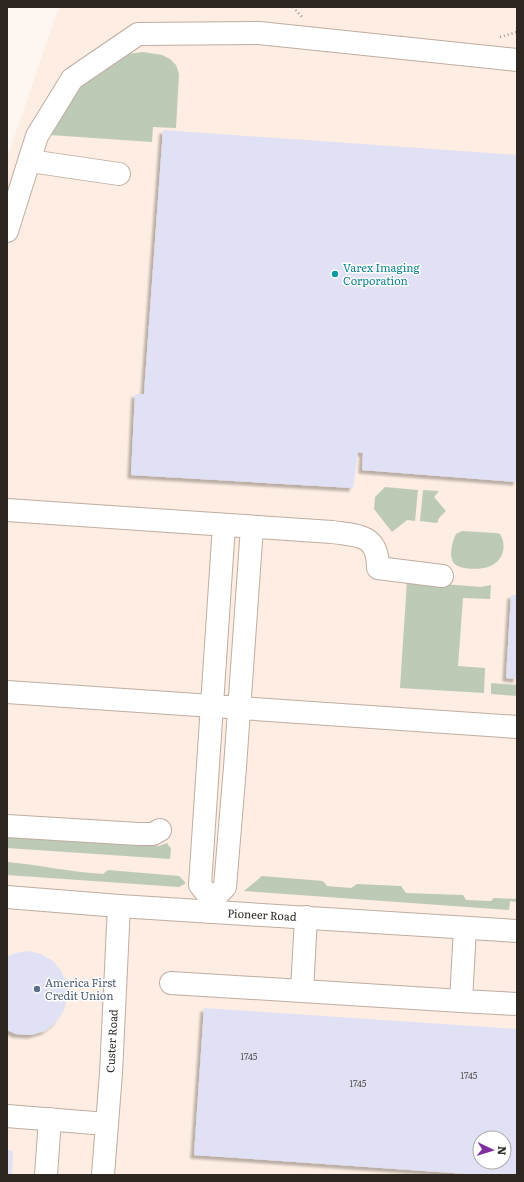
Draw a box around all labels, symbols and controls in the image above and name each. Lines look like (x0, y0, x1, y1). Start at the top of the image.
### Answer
place label: Varex Imaging Corporation (343, 259, 421, 288)
marker: Varex Imaging Corporation (330, 269, 340, 279)
street label: Pioneer Road (227, 904, 297, 924)
place label: America First Credit Union (45, 974, 117, 1003)
marker: America First Credit Union (32, 984, 42, 994)
street label: Custer Road (101, 1009, 121, 1073)
house number: 1745 (241, 1049, 258, 1063)
house number: 1745 (461, 1068, 478, 1082)
house number: 1745 (350, 1076, 367, 1090)
north arrow (472, 1130, 512, 1170)
text: N (495, 1146, 511, 1156)

